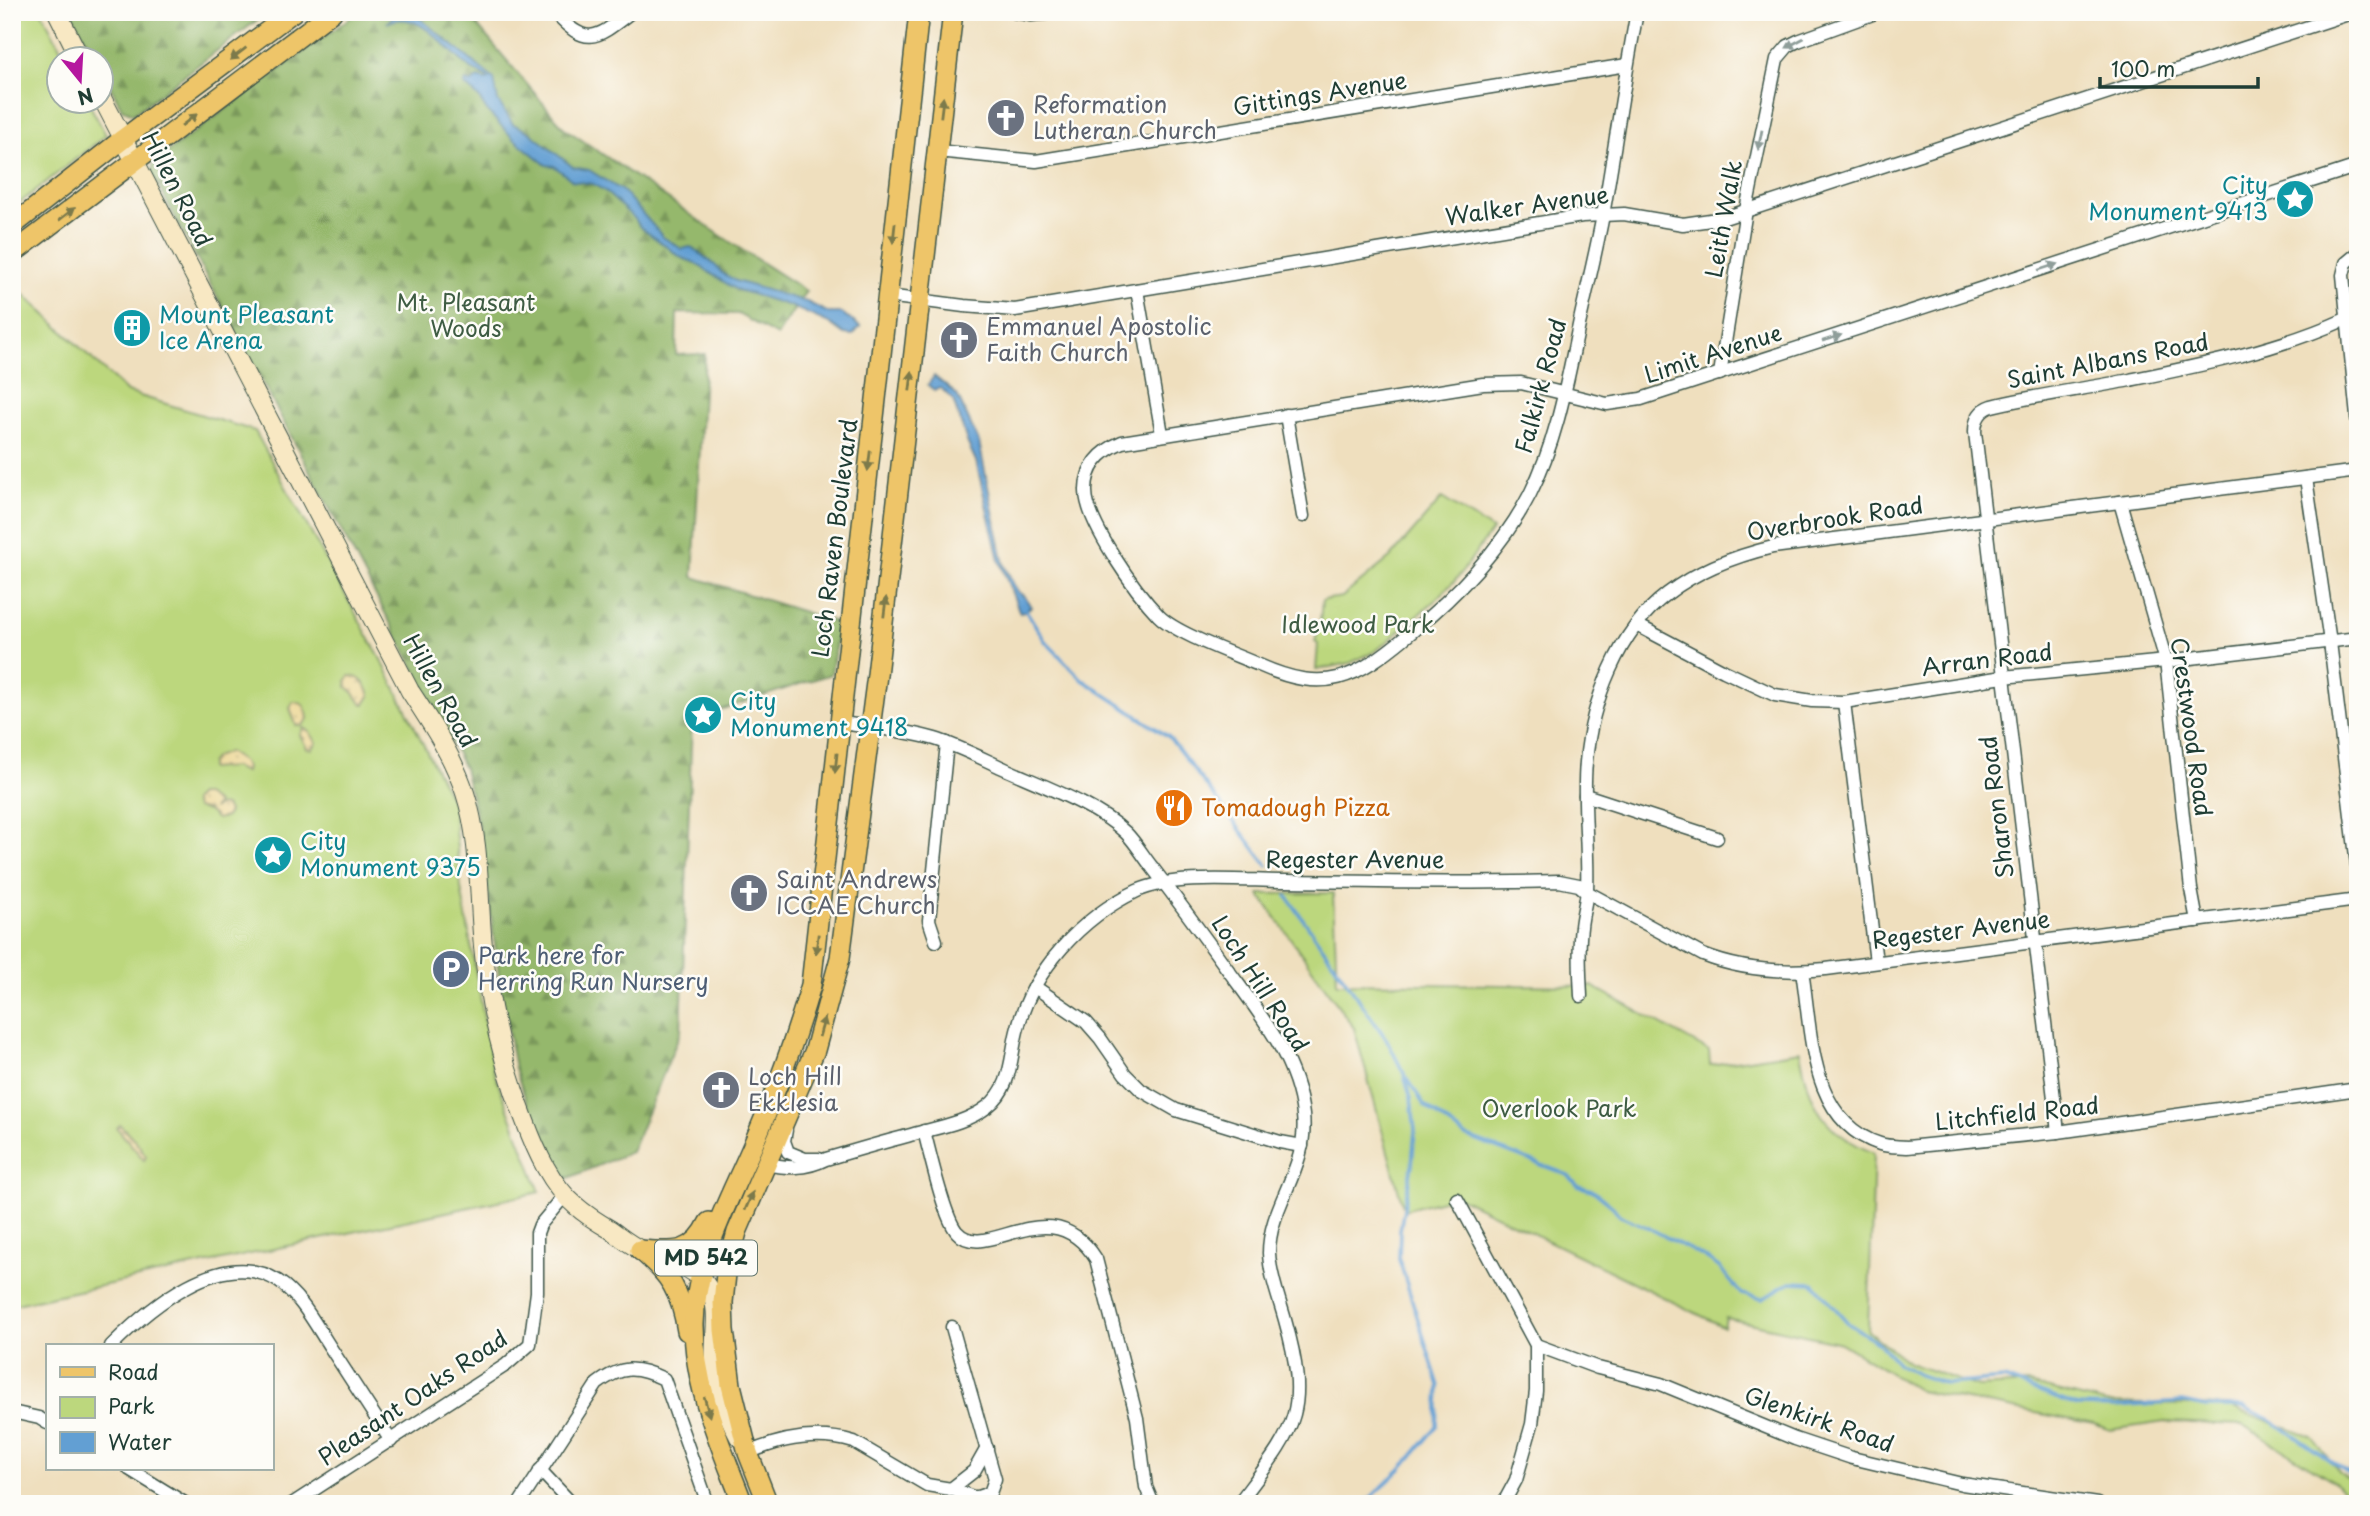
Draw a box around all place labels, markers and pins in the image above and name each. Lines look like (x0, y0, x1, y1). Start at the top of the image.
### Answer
place label: Reformation Lutheran Church (1033, 86, 1217, 147)
church icon: Reformation Lutheran Church (985, 97, 1027, 139)
place label: City Monument 9413 (2088, 167, 2268, 228)
place icon: City Monument 9413 (2274, 178, 2316, 220)
place label: Mount Pleasant Ice Arena (159, 296, 334, 357)
building icon: Mount Pleasant Ice Arena (111, 307, 153, 349)
place label: Emmanuel Apostolic Faith Church (986, 308, 1212, 369)
church icon: Emmanuel Apostolic Faith Church (938, 319, 980, 361)
place label: City Monument 9418 (730, 683, 908, 744)
place icon: City Monument 9418 (682, 694, 724, 736)
restaurant icon: Tomadough Pizza (1153, 787, 1195, 829)
place label: Tomadough Pizza (1201, 789, 1390, 824)
place label: City Monument 9375 (300, 823, 481, 884)
place icon: City Monument 9375 (252, 834, 294, 876)
place label: Saint Andrews ICCAE Church (776, 861, 937, 922)
church icon: Saint Andrews ICCAE Church (728, 872, 770, 914)
place label: Park here for Herring Run Nursery (478, 937, 709, 998)
parking icon: Park here for Herring Run Nursery (430, 948, 472, 990)
place label: Loch Hill Ekklesia (748, 1058, 842, 1119)
church icon: Loch Hill Ekklesia (700, 1069, 742, 1111)

